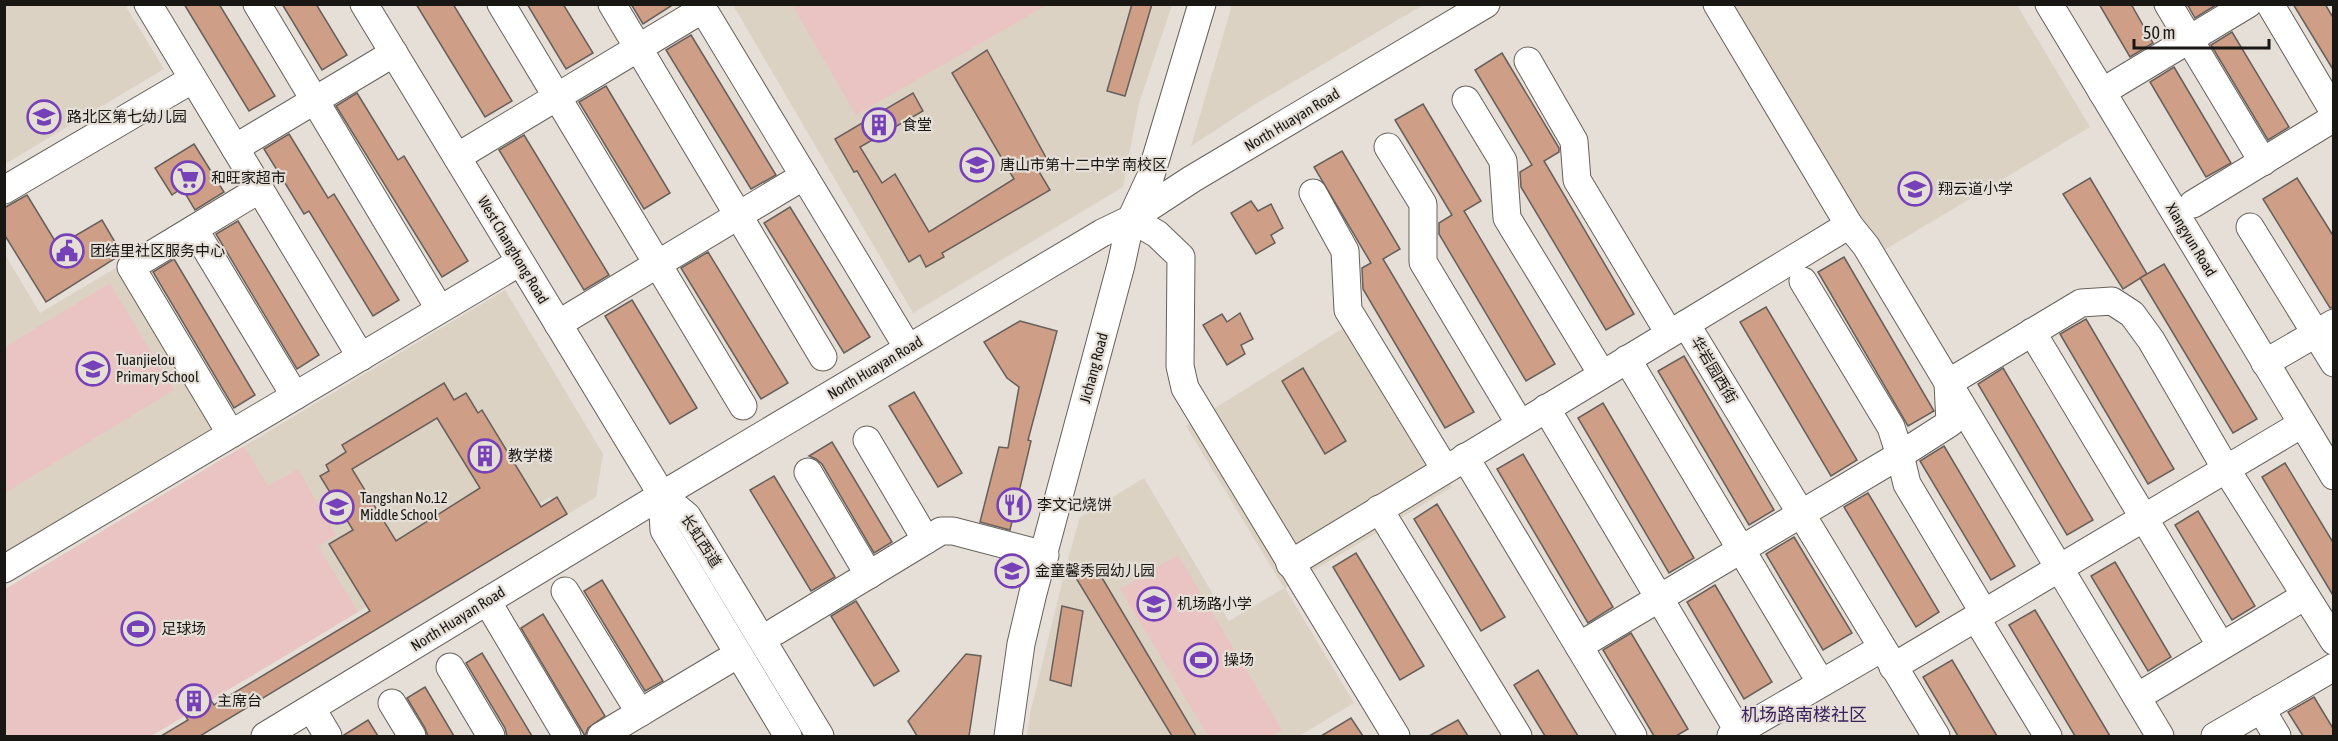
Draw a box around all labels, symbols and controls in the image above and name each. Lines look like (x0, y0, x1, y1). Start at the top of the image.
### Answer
scale bar (2134, 12, 2269, 50)
text: 50 m (2143, 22, 2175, 43)
street label: North Huayan Road (1241, 85, 1342, 155)
school or university icon: 路北区第七幼儿园 (26, 99, 62, 135)
building icon: 食堂 (861, 107, 897, 143)
place label: 路北区第七幼儿园 (67, 108, 187, 125)
place label: 食堂 (902, 116, 932, 133)
school or university icon: 唐山市第十二中学 南校区 (959, 147, 995, 183)
place label: 唐山市第十二中学 南校区 (1000, 156, 1167, 173)
supermarket icon: 和旺家超市 (170, 160, 206, 196)
place label: 和旺家超市 (211, 169, 286, 186)
school or university icon: 翔云道小学 (1897, 171, 1933, 207)
place label: 翔云道小学 (1938, 180, 2013, 197)
street label: West Changhong Road (475, 193, 552, 307)
street label: Xiangyun Road (2163, 200, 2220, 279)
public building icon: 团结里社区服务中心 (49, 233, 85, 269)
place label: 团结里社区服务中心 (90, 242, 225, 259)
street label: Jichang Road (1076, 331, 1111, 405)
street label: North Huayan Road (824, 333, 925, 403)
street label: 华岩园西街 (1688, 333, 1741, 406)
school or university icon: Tuanjielou Primary School (75, 351, 111, 387)
place label: Tuanjielou Primary School (116, 351, 199, 385)
building icon: 教学楼 (467, 438, 503, 474)
place label: 教学楼 (508, 447, 553, 464)
restaurant icon: 李文记烧饼 (996, 487, 1032, 523)
school or university icon: Tangshan No.12 Middle School (319, 489, 355, 525)
place label: Tangshan No.12 Middle School (360, 489, 448, 523)
place label: 李文记烧饼 (1037, 496, 1112, 513)
street label: 长虹西道 (678, 511, 725, 571)
school or university icon: 金童馨秀园幼儿园 (994, 553, 1030, 589)
place label: 金童馨秀园幼儿园 (1035, 562, 1155, 579)
street label: North Huayan Road (408, 583, 508, 654)
school or university icon: 机场路小学 (1136, 586, 1172, 622)
place label: 机场路小学 (1177, 595, 1252, 612)
sports icon: 足球场 (120, 611, 156, 647)
place label: 足球场 (161, 620, 206, 637)
sports icon: 操场 (1183, 642, 1219, 678)
place label: 操场 (1224, 651, 1254, 668)
building icon: 主席台 (176, 683, 212, 719)
place label: 主席台 (217, 692, 262, 709)
district label: 机场路南楼社区 (1741, 704, 1867, 725)

